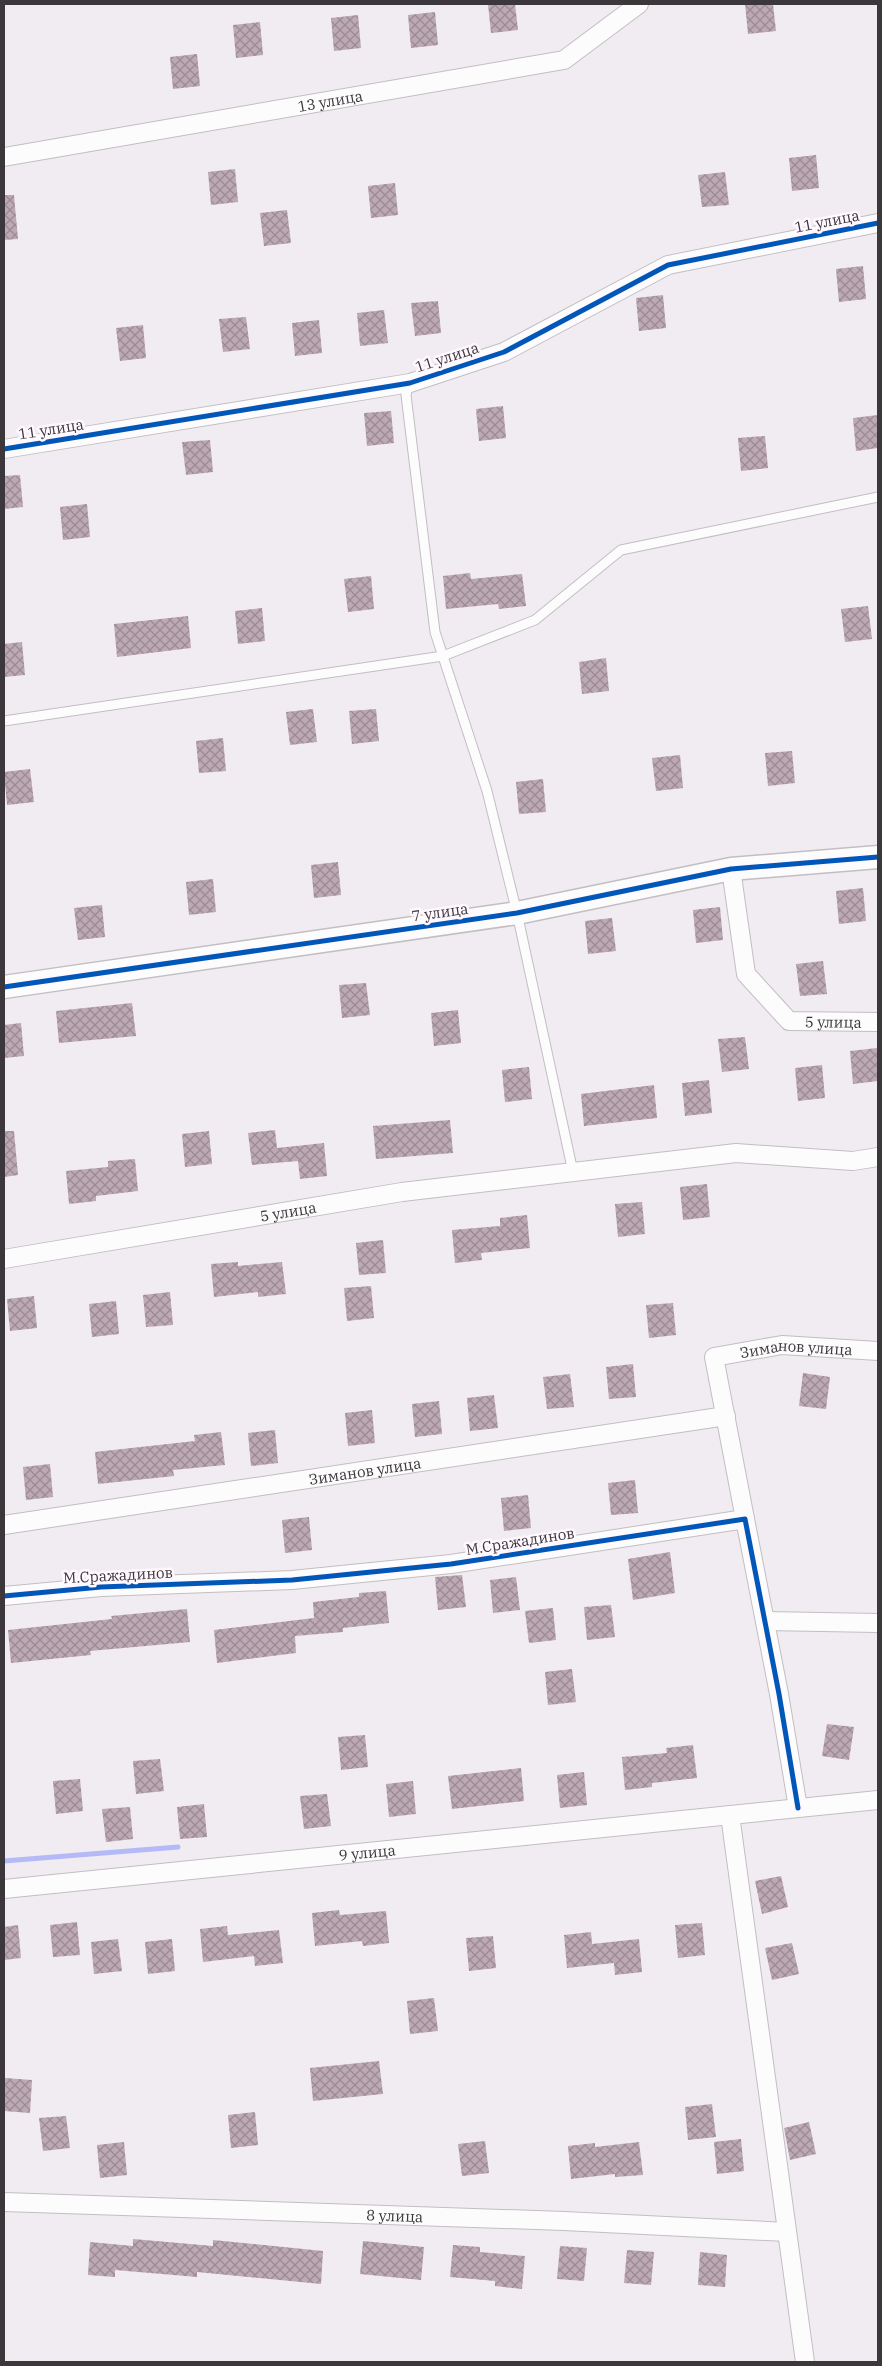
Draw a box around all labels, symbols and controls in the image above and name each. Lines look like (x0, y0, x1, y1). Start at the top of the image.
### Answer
street label: 13 улица (296, 86, 364, 116)
street label: 11 улица (793, 205, 861, 237)
street label: 11 улица (413, 338, 481, 376)
street label: 11 улица (17, 414, 85, 444)
street label: 7 улица (410, 899, 470, 925)
street label: 5 улица (805, 1012, 862, 1031)
street label: 5 улица (258, 1197, 318, 1225)
street label: Зиманов улица (738, 1335, 853, 1362)
street label: Зиманов улица (308, 1453, 422, 1488)
street label: М.Сражадинов (464, 1523, 576, 1559)
street label: М.Сражадинов (63, 1563, 173, 1587)
street label: 9 улица (338, 1840, 396, 1864)
street label: 8 улица (366, 2205, 424, 2226)

